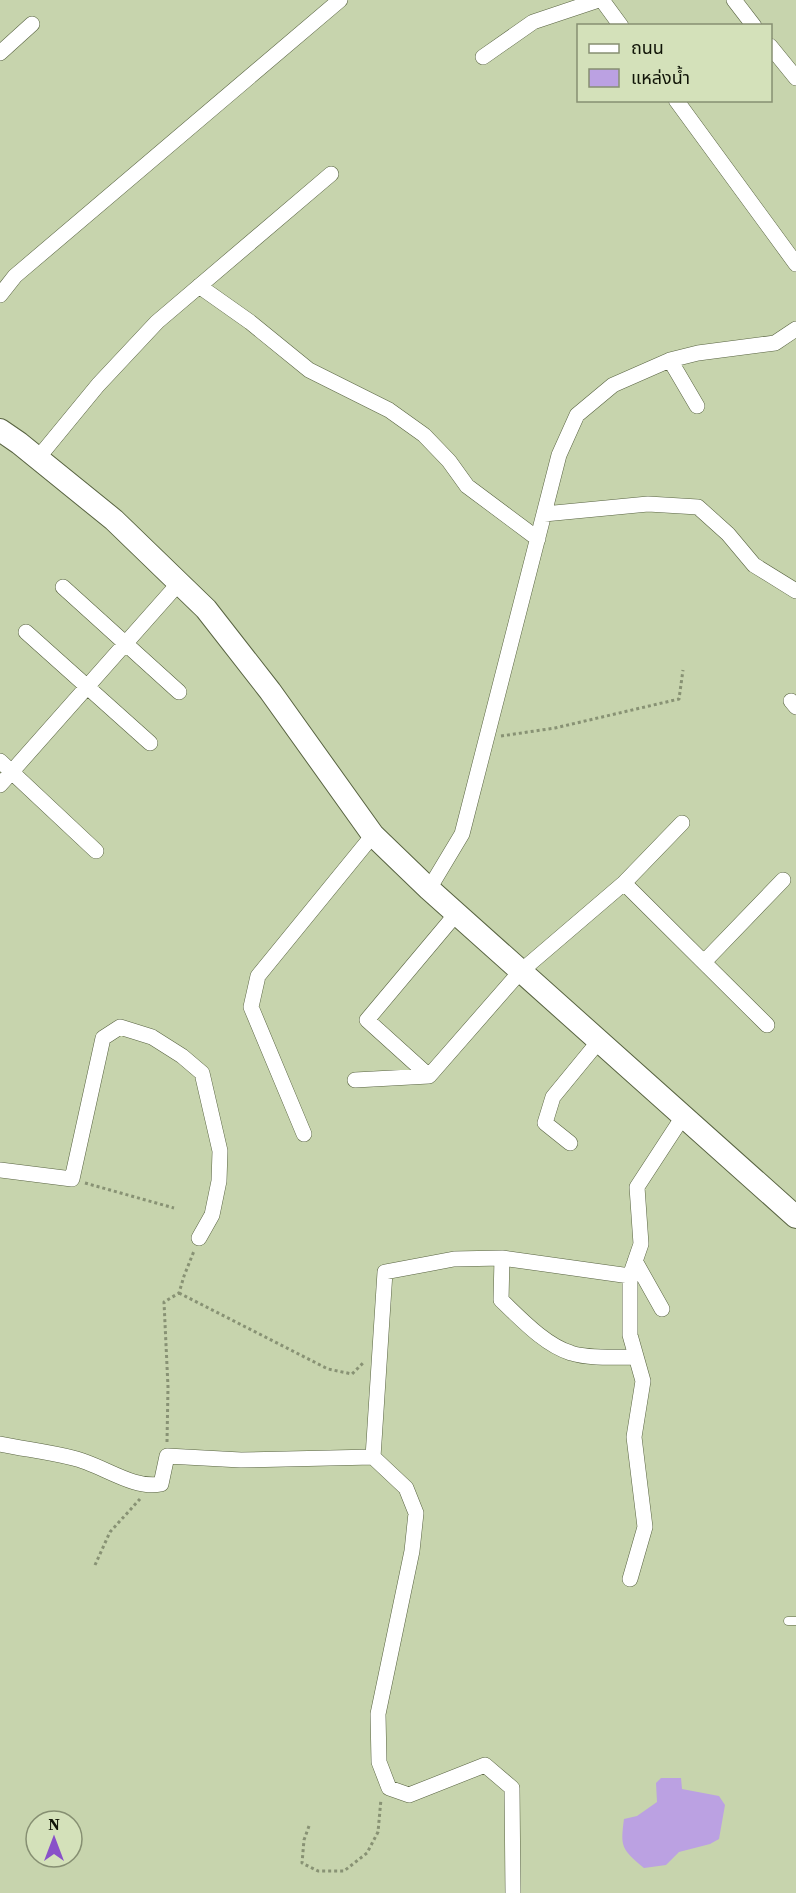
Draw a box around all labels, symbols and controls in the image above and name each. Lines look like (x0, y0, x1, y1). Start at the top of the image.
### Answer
legend (577, 24, 772, 102)
text: ถนน (631, 35, 664, 60)
text: แหล่งน้ำ (631, 65, 690, 90)
north arrow (24, 1809, 84, 1869)
text: N (48, 1813, 60, 1835)

